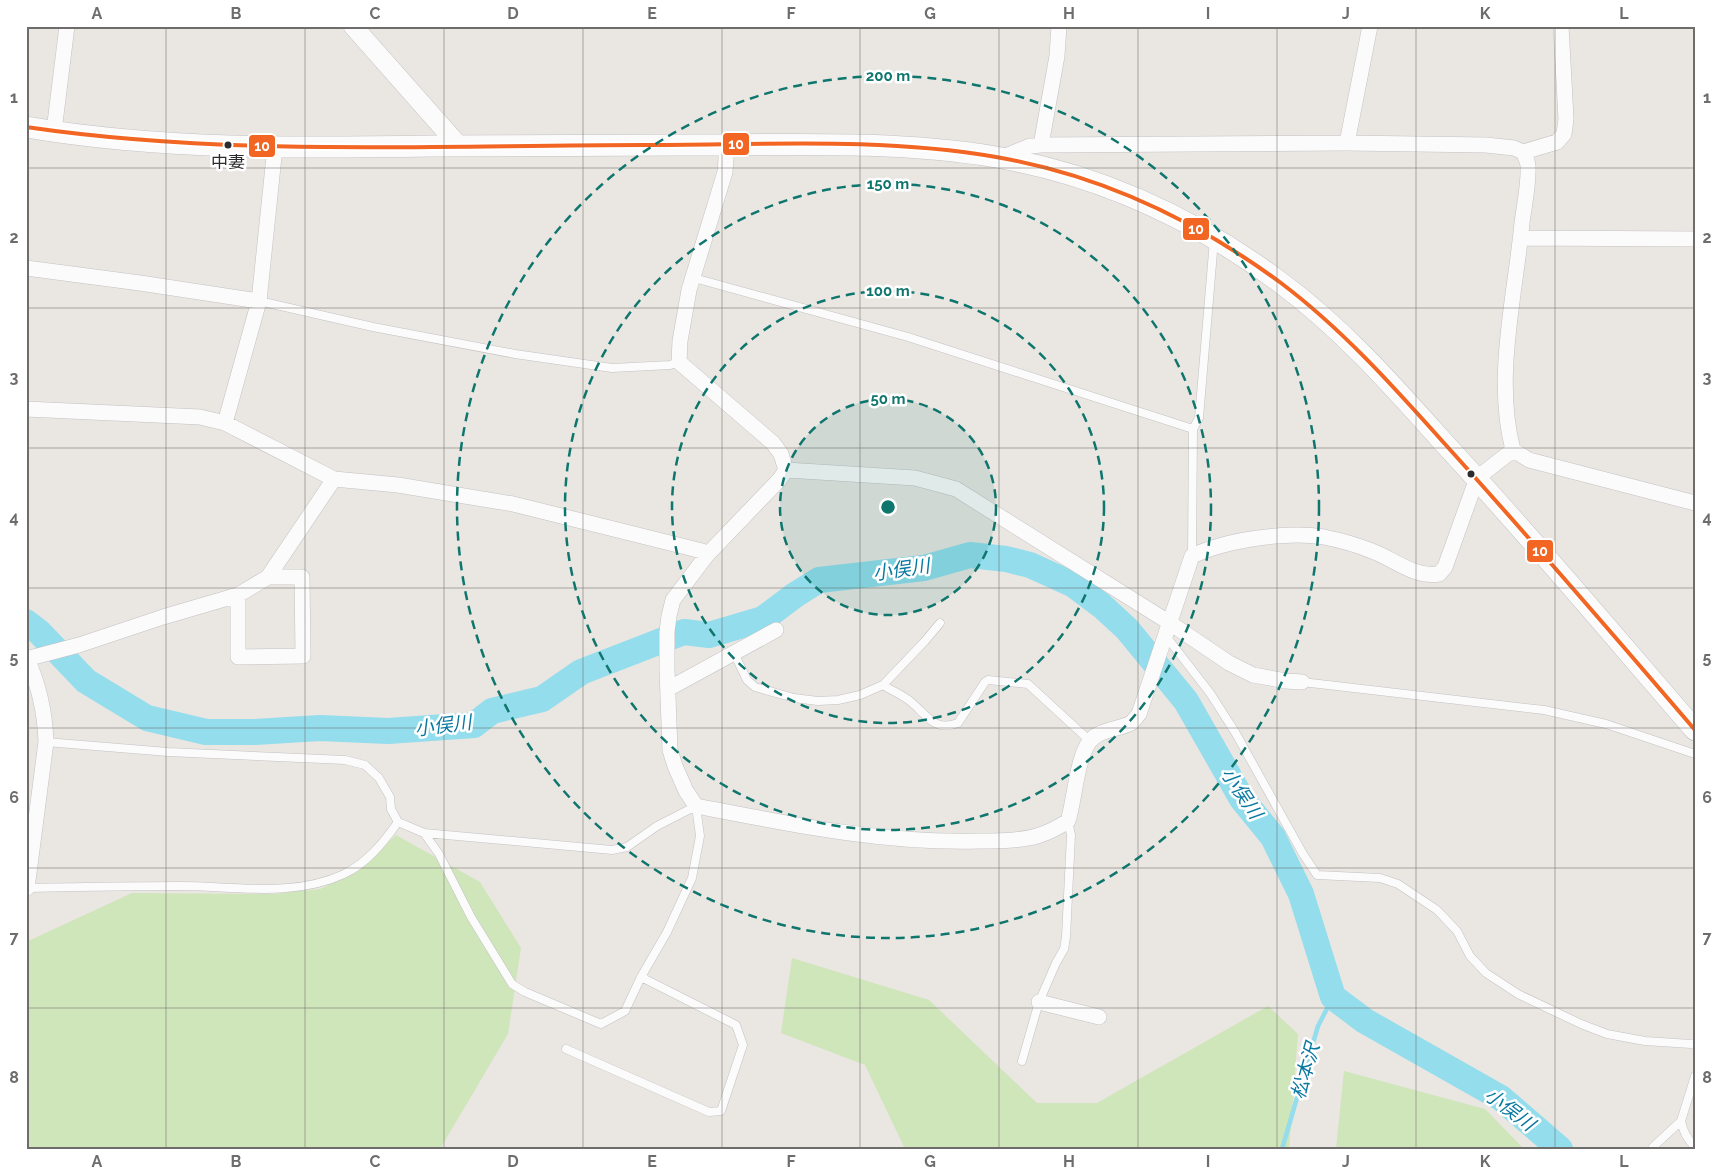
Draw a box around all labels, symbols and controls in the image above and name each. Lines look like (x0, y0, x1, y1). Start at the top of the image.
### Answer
text: A (92, 4, 103, 23)
text: B (231, 4, 242, 23)
text: C (370, 4, 381, 23)
text: D (507, 4, 519, 23)
text: E (647, 4, 657, 23)
text: F (786, 4, 796, 23)
text: G (924, 4, 936, 23)
text: H (1063, 4, 1075, 23)
text: I (1206, 4, 1210, 23)
text: J (1342, 4, 1350, 23)
text: K (1480, 4, 1491, 23)
text: L (1619, 4, 1629, 23)
text: 200 m (866, 67, 910, 85)
text: 1 (10, 88, 18, 107)
text: 1 (1703, 88, 1711, 107)
line badge: 10 (722, 132, 750, 156)
line badge: 10 (248, 134, 276, 158)
text: 10 (728, 136, 744, 152)
text: 10 (254, 138, 270, 154)
marker: 中妻 (223, 140, 233, 150)
place label: 中妻 (211, 152, 245, 172)
text: 150 m (867, 175, 909, 193)
line badge: 10 (1182, 217, 1210, 241)
text: 10 (1188, 221, 1204, 237)
text: 2 (9, 228, 19, 247)
text: 2 (1702, 228, 1712, 247)
text: 100 m (866, 282, 910, 300)
text: 3 (10, 368, 19, 387)
text: 3 (1703, 368, 1712, 387)
text: 50 m (870, 390, 906, 408)
unlabelled marker (1466, 469, 1476, 479)
centre of rings (879, 498, 897, 516)
text: 4 (9, 508, 19, 527)
text: 4 (1702, 508, 1712, 527)
line badge: 10 (1526, 539, 1554, 563)
text: 10 (1532, 543, 1548, 559)
water label: 小俣川 (871, 554, 933, 584)
text: 5 (10, 648, 19, 667)
text: 5 (1703, 648, 1712, 667)
water label: 小俣川 (413, 710, 475, 739)
water label: 小俣川 (1217, 763, 1268, 824)
text: 6 (9, 788, 19, 807)
text: 6 (1702, 788, 1712, 807)
text: 7 (10, 928, 19, 947)
text: 7 (1703, 928, 1712, 947)
water label: 松本沢 (1287, 1038, 1324, 1101)
text: 8 (9, 1068, 19, 1087)
text: 8 (1702, 1068, 1712, 1087)
water label: 小俣川 (1481, 1083, 1541, 1136)
text: A (92, 1152, 103, 1171)
text: B (231, 1152, 242, 1171)
text: C (370, 1152, 381, 1171)
text: D (507, 1152, 519, 1171)
text: E (647, 1152, 657, 1171)
text: F (786, 1152, 796, 1171)
text: G (924, 1152, 936, 1171)
text: H (1063, 1152, 1075, 1171)
text: I (1206, 1152, 1210, 1171)
text: J (1342, 1152, 1350, 1171)
text: K (1480, 1152, 1491, 1171)
text: L (1619, 1152, 1629, 1171)

